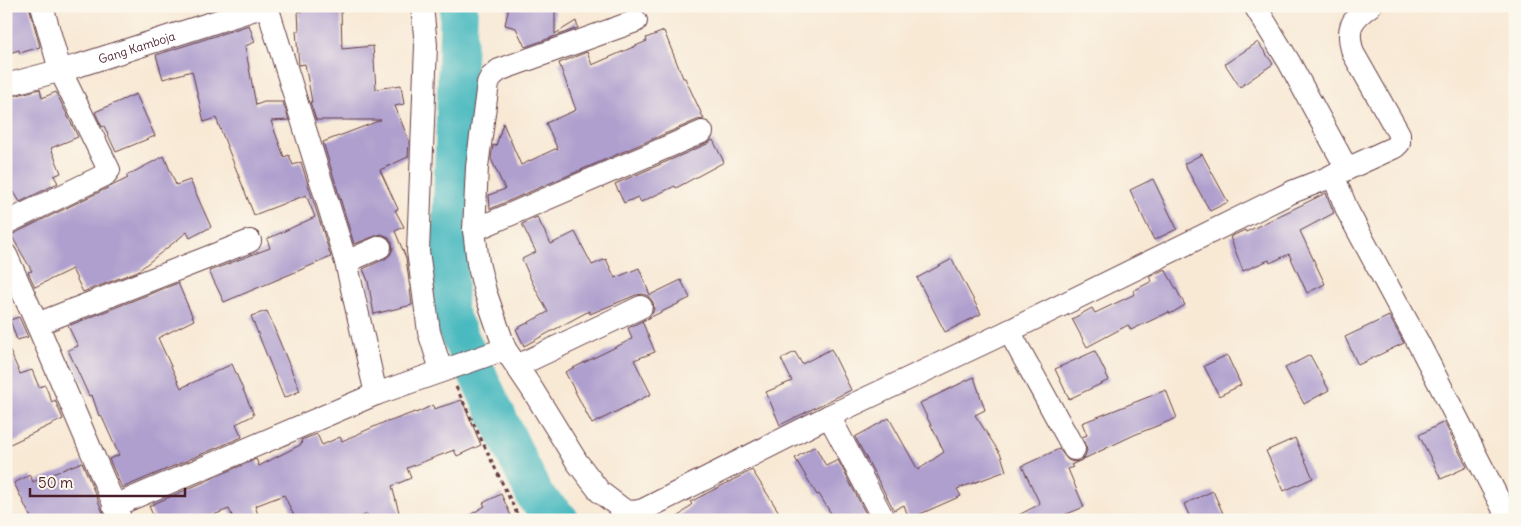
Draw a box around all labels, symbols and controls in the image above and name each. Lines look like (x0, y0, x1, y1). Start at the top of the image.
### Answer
street label: Gang Kamboja (96, 28, 177, 66)
scale bar (30, 466, 185, 498)
text: 50 m (38, 473, 73, 492)

